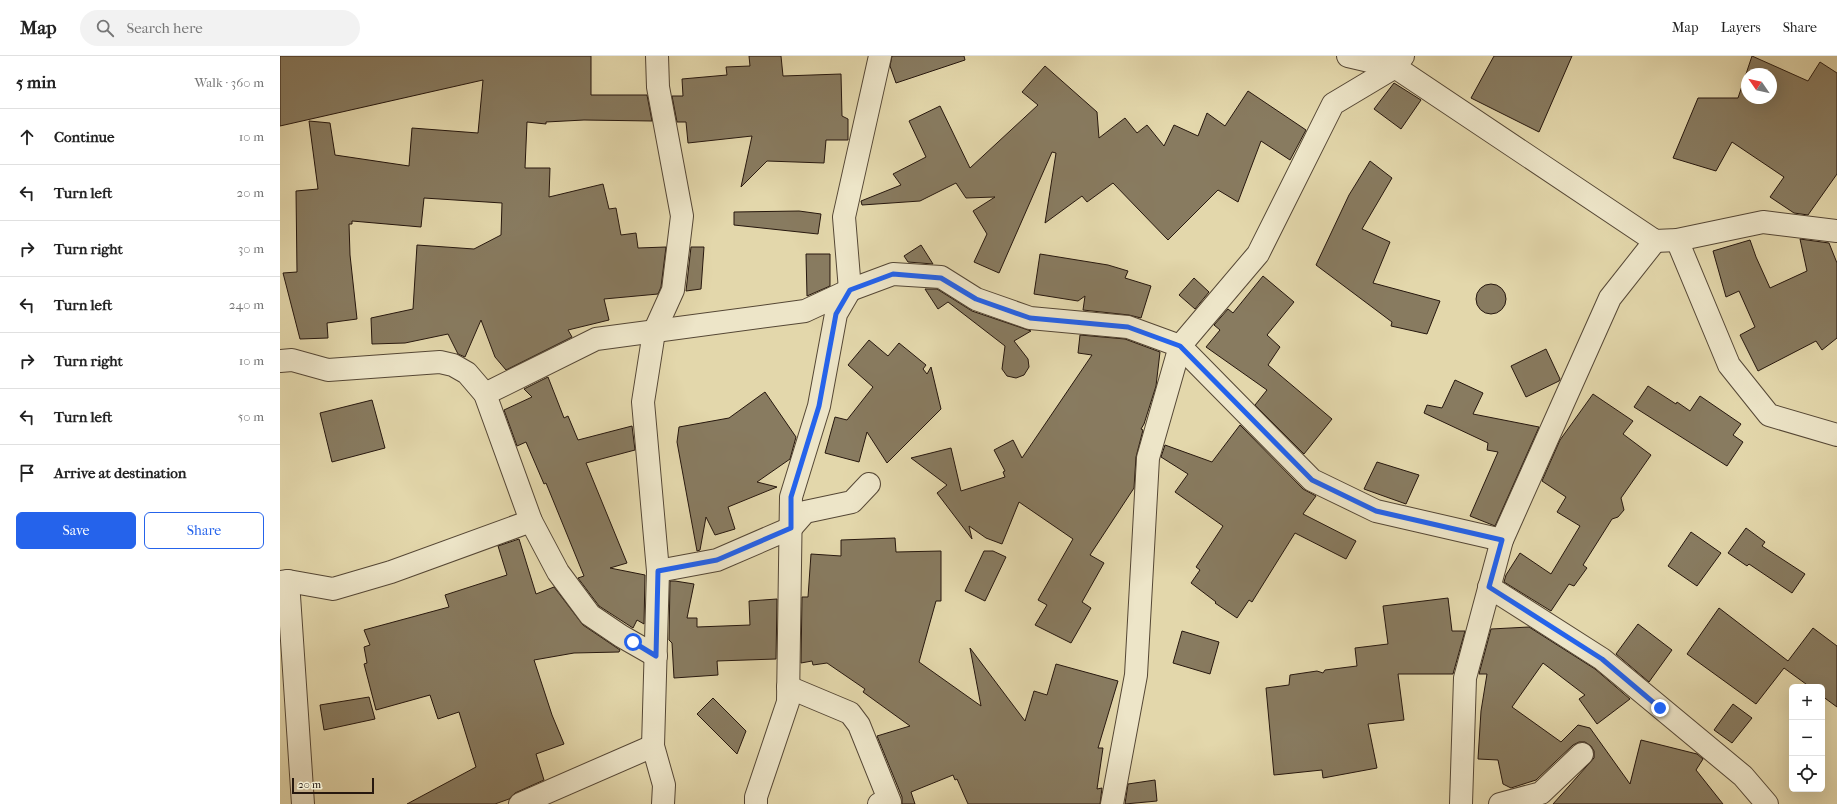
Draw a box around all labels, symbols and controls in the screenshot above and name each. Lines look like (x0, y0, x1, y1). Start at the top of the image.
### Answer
search box (80, 10, 360, 46)
text: Map (20, 17, 56, 39)
icon: search (94, 17, 116, 39)
text: Search here (126, 19, 203, 37)
text: Map (1672, 19, 1699, 36)
text: Layers (1721, 19, 1761, 36)
text: Share (1783, 19, 1817, 36)
north arrow (1741, 68, 1777, 104)
text: 5 min (16, 72, 56, 92)
text: Walk · 360 m (194, 75, 264, 90)
icon: ahead (16, 126, 38, 148)
text: Continue (54, 128, 114, 146)
text: 10 m (239, 129, 264, 144)
icon: left (16, 182, 38, 204)
text: Turn left (54, 184, 112, 202)
text: 20 m (237, 185, 264, 200)
icon: right (16, 238, 38, 260)
text: Turn right (54, 240, 123, 258)
text: 30 m (238, 241, 264, 256)
icon: left (16, 294, 38, 316)
text: Turn left (54, 296, 112, 314)
text: 240 m (229, 297, 264, 312)
icon: right (16, 350, 38, 372)
text: Turn right (54, 352, 123, 370)
text: 10 m (239, 353, 264, 368)
icon: left (16, 406, 38, 428)
text: Turn left (54, 408, 112, 426)
text: 50 m (238, 409, 264, 424)
icon: arrive (16, 462, 38, 484)
text: Arrive at destination (54, 464, 186, 482)
button: Save (16, 512, 136, 549)
button: Share (144, 512, 264, 549)
route start (624, 633, 642, 651)
map controls (1789, 684, 1825, 792)
button: + (1789, 684, 1825, 720)
route end (1651, 699, 1669, 717)
button: − (1789, 720, 1825, 756)
button: locate (1789, 756, 1825, 792)
scale bar (292, 776, 374, 795)
text: 20 m (298, 778, 321, 791)

